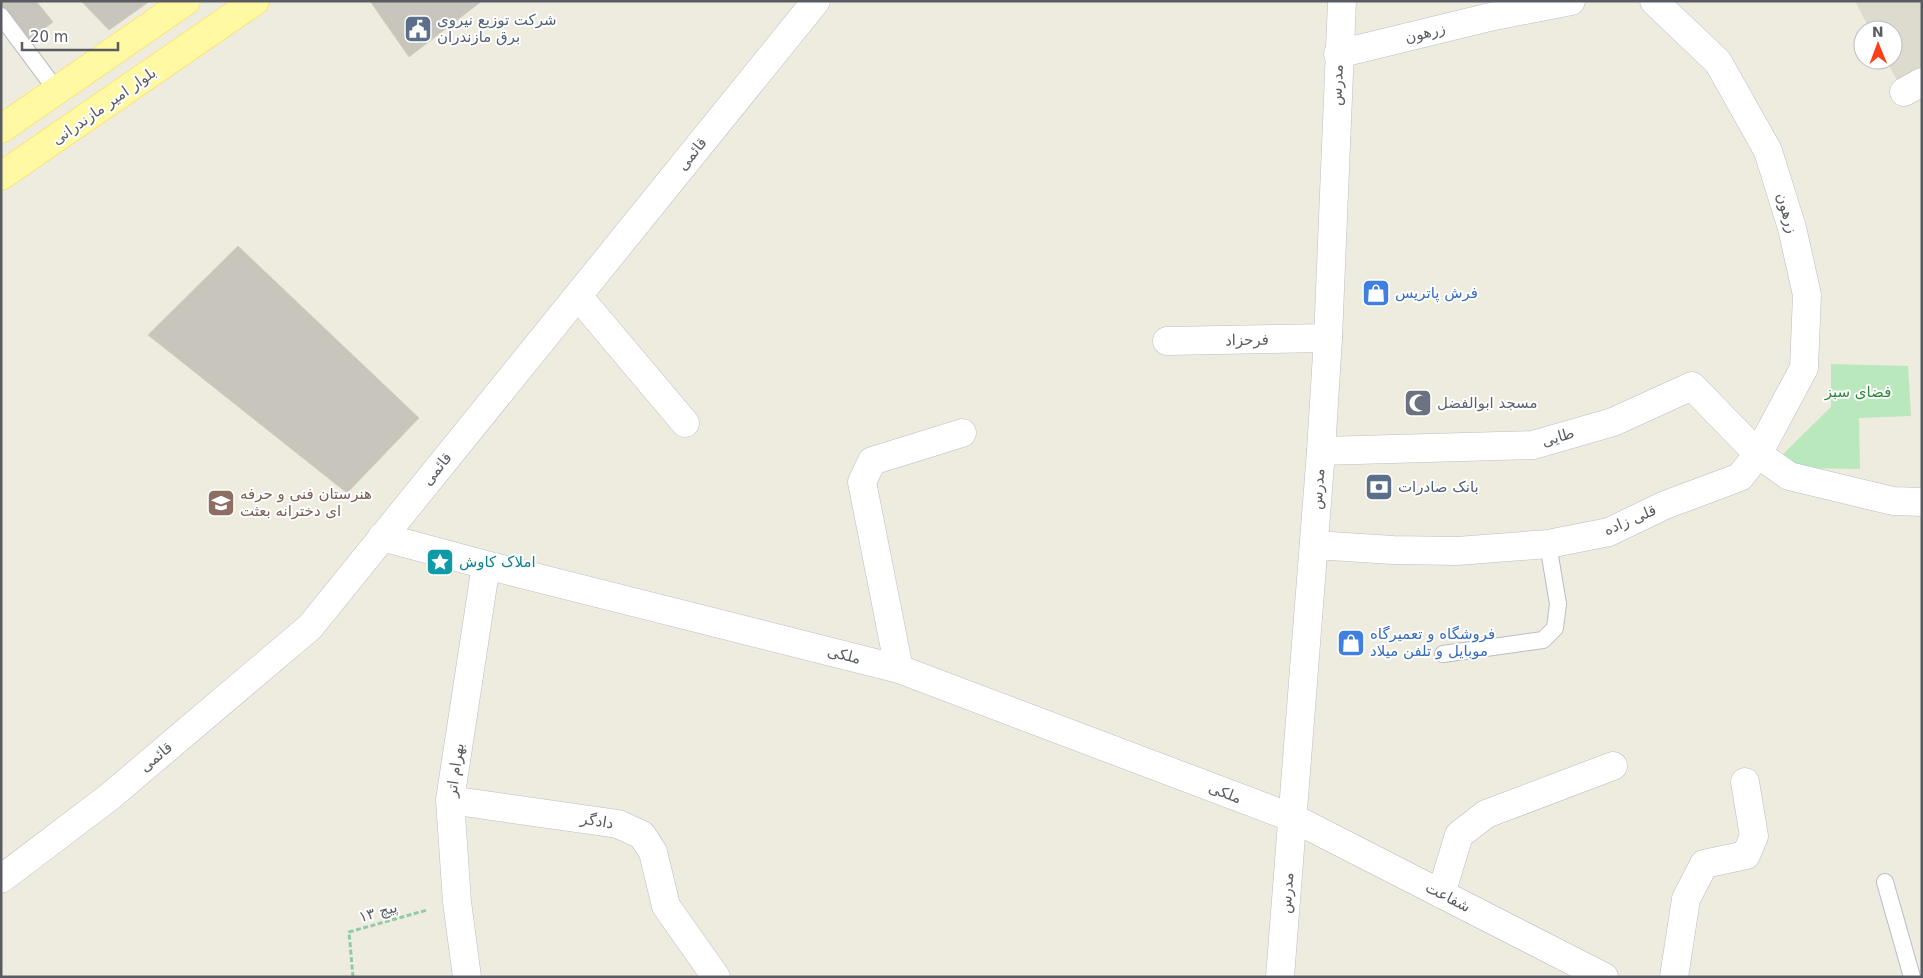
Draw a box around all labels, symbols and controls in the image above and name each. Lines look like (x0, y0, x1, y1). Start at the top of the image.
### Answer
place label: شرکت توزیع نیروی برق مازندران (437, 11, 557, 46)
public building icon: شرکت توزیع نیروی برق مازندران (403, 14, 433, 44)
street label: زرهون (1403, 19, 1447, 47)
scale bar (22, 20, 119, 52)
north arrow (1853, 20, 1903, 70)
text: N (1872, 24, 1884, 40)
text: 20 m (30, 28, 68, 46)
street label: بلوار امیر مازندرانی (49, 63, 159, 149)
street label: مدرس (1327, 64, 1347, 106)
street label: قائمی (673, 134, 711, 174)
street label: زرهون (1773, 191, 1801, 235)
shop icon: فرش پاتریس (1361, 278, 1391, 308)
place label: فرش پاتریس (1395, 284, 1478, 303)
street label: فرحزاد (1225, 331, 1269, 349)
park label: فضای سبز (1824, 383, 1891, 401)
mosque icon: مسجد ابوالفضل (1403, 388, 1433, 418)
place label: مسجد ابوالفضل (1437, 394, 1538, 412)
street label: طایی (1540, 424, 1576, 450)
street label: قائمی (418, 449, 456, 489)
street label: مدرس (1308, 468, 1328, 510)
bank icon: بانک صادرات (1364, 472, 1394, 502)
place label: بانک صادرات (1398, 478, 1479, 496)
place label: هنرستان فنی و حرفه ای دخترانه بعثت (240, 485, 372, 520)
school or university icon: هنرستان فنی و حرفه ای دخترانه بعثت (206, 488, 236, 518)
street label: قلی زاده (1601, 501, 1659, 539)
place icon: املاک کاوش (425, 547, 455, 577)
place label: املاک کاوش (459, 553, 536, 571)
place label: فروشگاه و تعمیرگاه موبایل و تلفن میلاد (1370, 625, 1495, 660)
shop icon: فروشگاه و تعمیرگاه موبایل و تلفن میلاد (1336, 628, 1366, 658)
street label: ملکی (825, 642, 863, 668)
street label: قائمی (136, 738, 176, 776)
street label: بهرام اتر (442, 742, 468, 799)
street label: ملکی (1206, 779, 1244, 807)
street label: دادگر (578, 809, 615, 832)
street label: مدرس (1277, 872, 1297, 914)
street label: شفاعت (1422, 878, 1474, 916)
street label: ۱۳ پیچ (357, 898, 400, 927)

